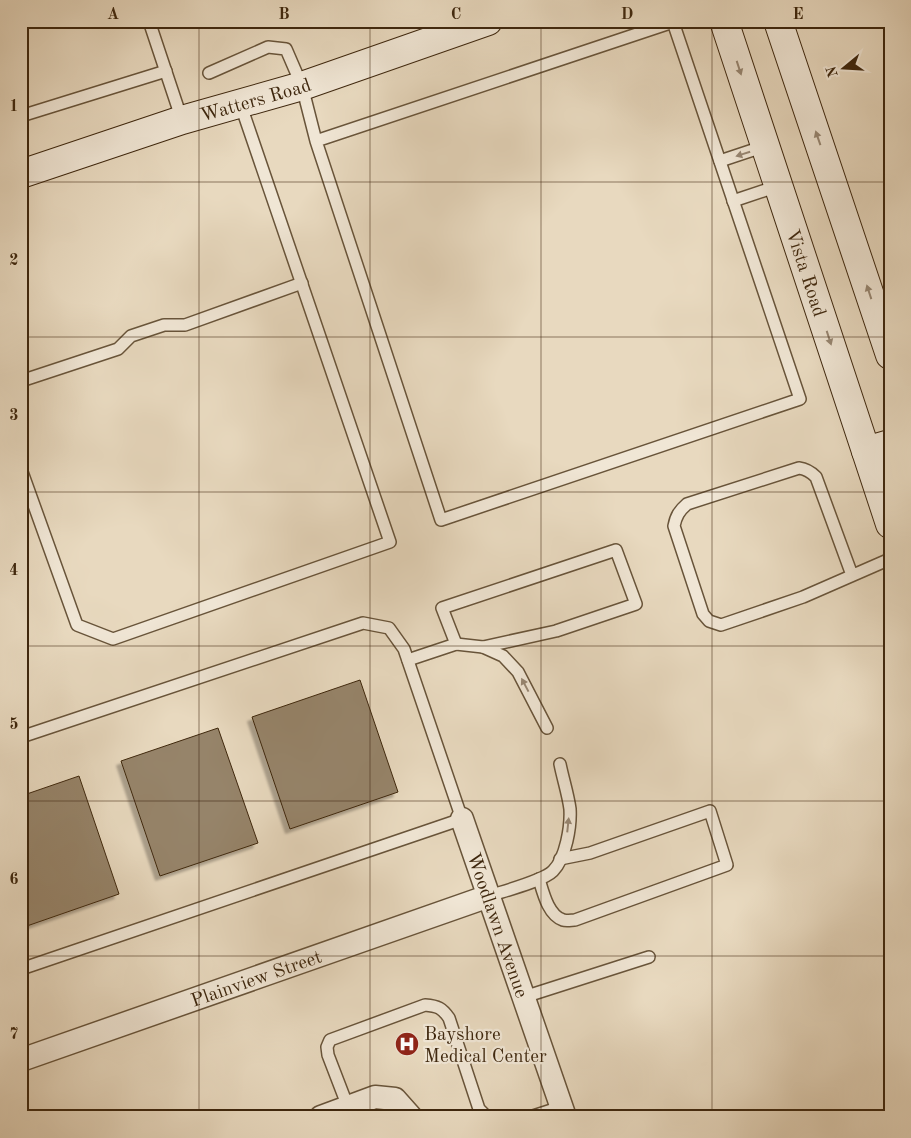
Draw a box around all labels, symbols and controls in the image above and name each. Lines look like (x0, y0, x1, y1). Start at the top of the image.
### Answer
text: A (107, 7, 119, 23)
text: B (278, 7, 290, 23)
text: C (451, 7, 461, 23)
text: D (621, 7, 633, 23)
text: E (792, 7, 804, 23)
north arrow (818, 42, 868, 92)
one-way arrow (736, 60, 743, 75)
text: N (824, 64, 841, 79)
street label: Watters Road (199, 77, 314, 126)
text: 1 (9, 99, 19, 115)
one-way arrow (813, 130, 821, 145)
one-way arrow (735, 150, 750, 158)
street label: Vista Road (781, 227, 828, 320)
text: 2 (9, 253, 19, 269)
one-way arrow (865, 284, 873, 299)
one-way arrow (825, 331, 833, 346)
text: 3 (9, 408, 19, 424)
text: 4 (9, 563, 19, 579)
one-way arrow (521, 678, 529, 692)
text: 5 (9, 717, 19, 733)
one-way arrow (565, 816, 573, 832)
street label: Woodlawn Avenue (462, 851, 530, 1001)
text: 6 (9, 872, 19, 888)
street label: Plainview Street (189, 948, 325, 1012)
place label: Bayshore Medical Center (424, 1026, 547, 1067)
text: 7 (9, 1027, 19, 1043)
hospital icon: Bayshore Medical Center (394, 1031, 420, 1057)

